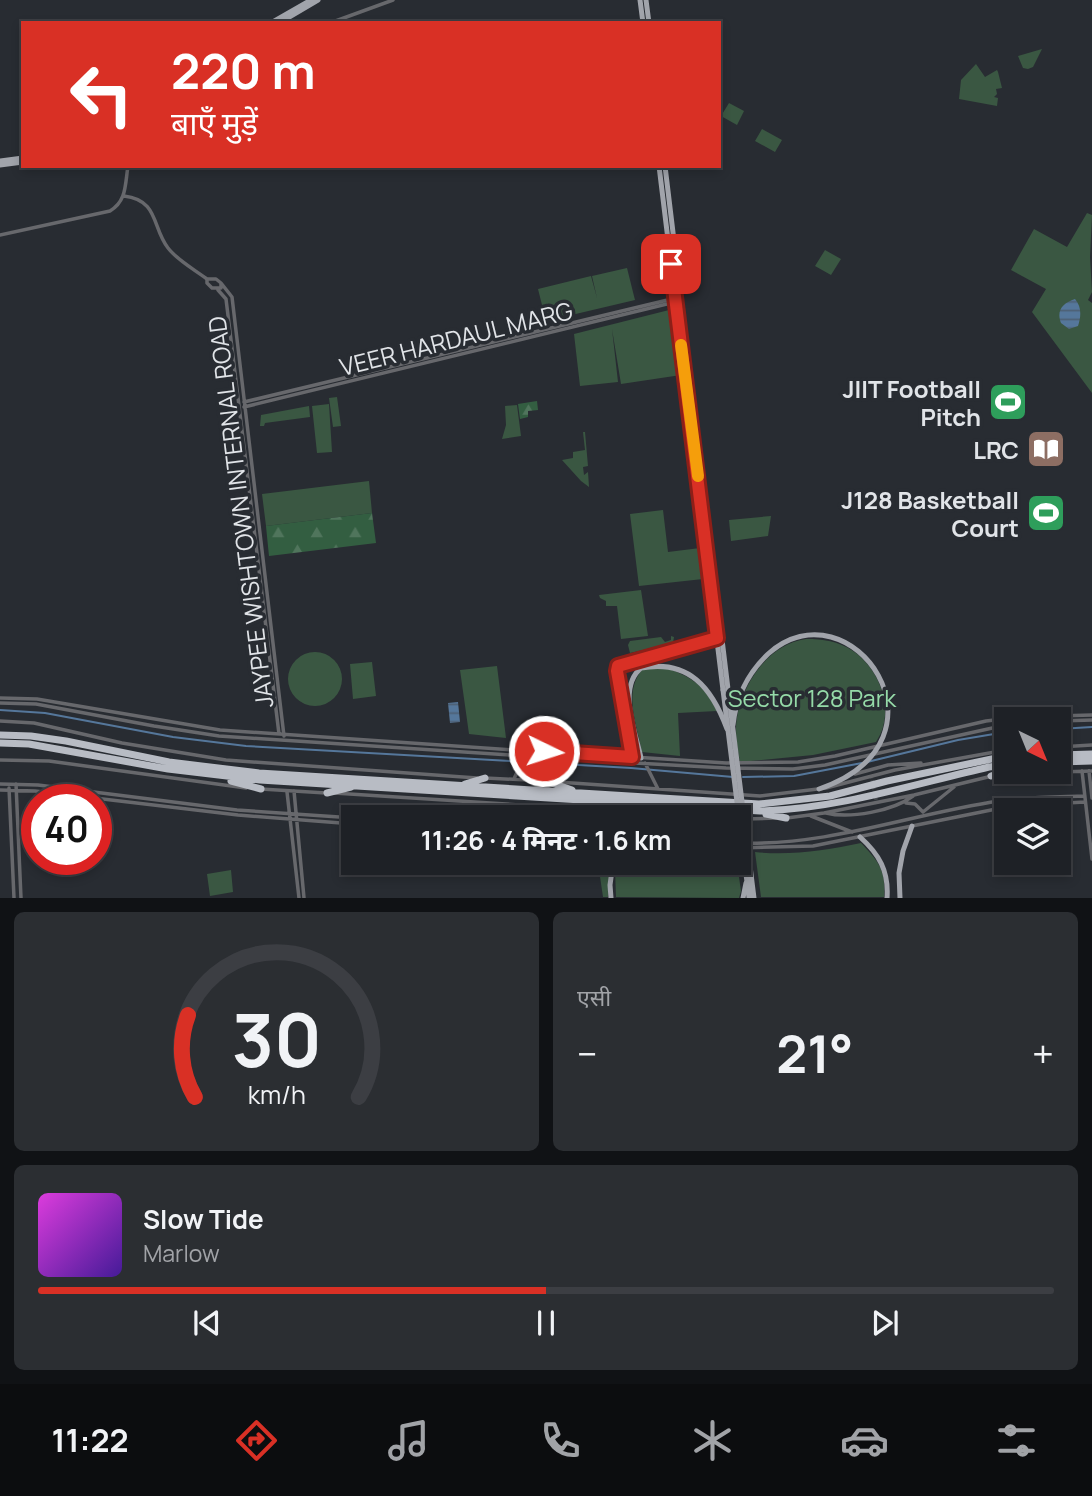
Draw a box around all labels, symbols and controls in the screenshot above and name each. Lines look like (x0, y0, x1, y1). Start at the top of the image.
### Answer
text: 220 m (171, 37, 315, 104)
icon: left (56, 49, 147, 140)
text: बाएँ मुड़ें (171, 101, 258, 145)
pin (641, 234, 701, 294)
icon: arrive (652, 245, 690, 283)
street label: VEER HARDAUL MARG (336, 293, 576, 383)
street label: JAYPEE WISHTOWN INTERNAL ROAD (200, 314, 280, 710)
place label: JIIT Football Pitch (843, 372, 981, 433)
sports icon: JIIT Football Pitch (987, 381, 1029, 423)
library icon: LRC (1025, 428, 1067, 470)
place label: LRC (973, 433, 1019, 466)
place label: J128 Basketball Court (841, 483, 1019, 544)
sports icon: J128 Basketball Court (1025, 492, 1067, 534)
park label: Sector 128 Park (728, 681, 897, 714)
north arrow (994, 707, 1071, 784)
map controls (994, 707, 1071, 875)
position arrow (507, 714, 581, 788)
speed limit sign: 40 (21, 784, 112, 875)
button: layers (994, 798, 1071, 875)
text: 11:26 · 4 मिनट · 1.6 km (421, 822, 671, 858)
text: एसी (577, 981, 611, 1013)
text: 30 (231, 990, 322, 1090)
text: 21° (776, 1018, 853, 1089)
text: − (577, 1027, 598, 1079)
text: + (1032, 1027, 1054, 1079)
text: km/h (247, 1077, 306, 1112)
text: Slow Tide (143, 1201, 264, 1237)
text: Marlow (143, 1237, 220, 1269)
icon: previous (188, 1304, 226, 1342)
icon: pause (527, 1304, 565, 1342)
icon: next (866, 1304, 904, 1342)
icon: directions (232, 1416, 281, 1465)
icon: music (384, 1416, 433, 1465)
icon: phone (536, 1416, 585, 1465)
icon: climate (688, 1416, 737, 1465)
icon: car (840, 1416, 889, 1465)
icon: filters (992, 1416, 1041, 1465)
text: 11:22 (51, 1418, 129, 1462)

